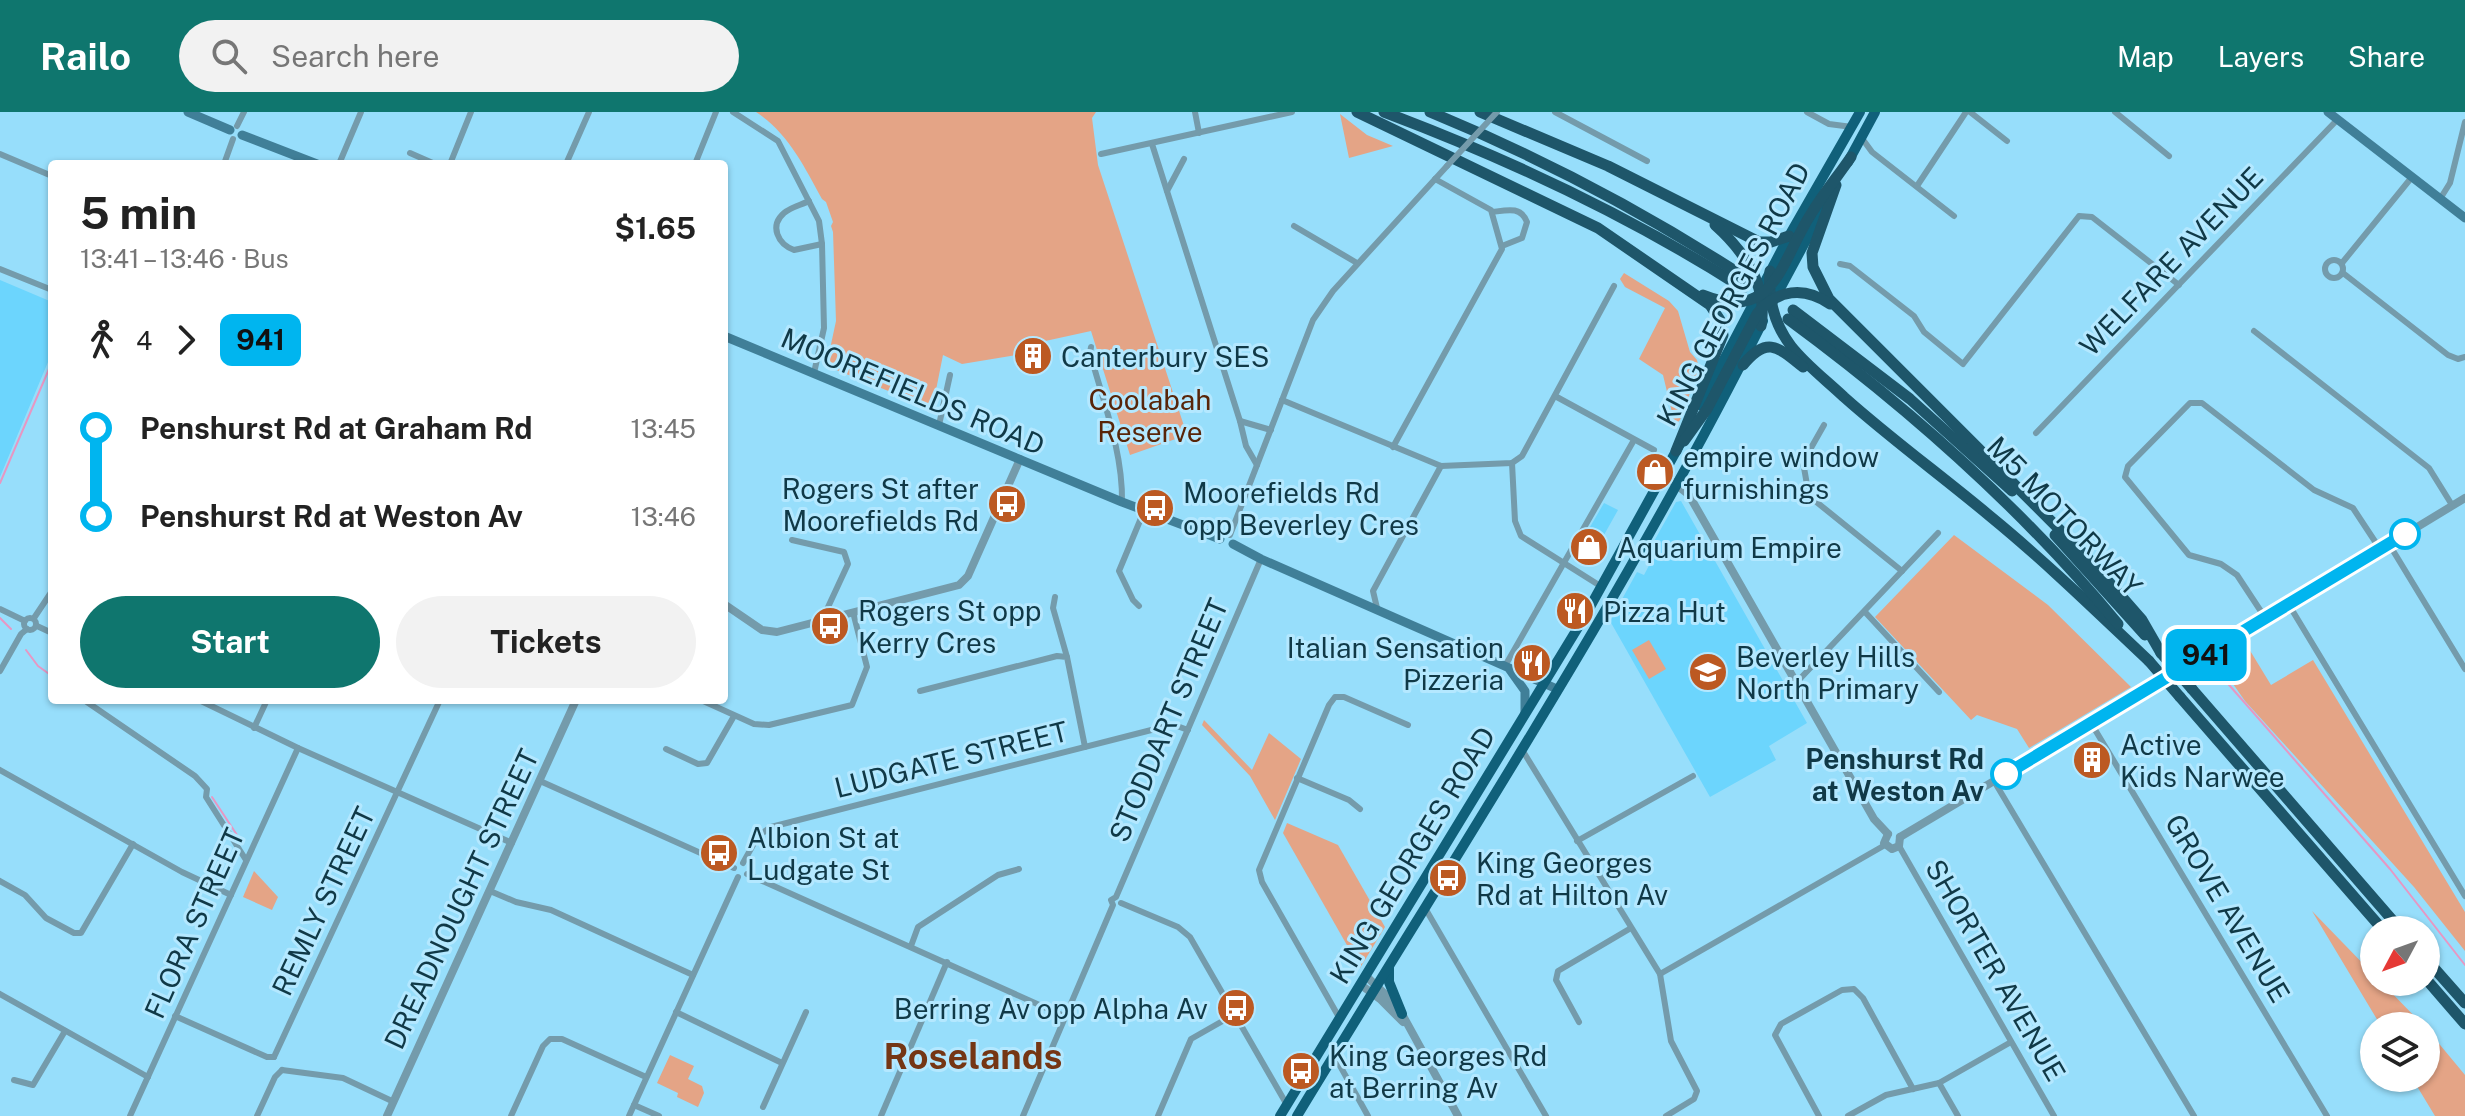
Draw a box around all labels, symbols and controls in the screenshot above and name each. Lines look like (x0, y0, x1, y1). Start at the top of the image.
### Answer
search box (179, 20, 739, 92)
text: Railo (40, 34, 131, 79)
icon: search (207, 34, 251, 78)
text: Search here (271, 38, 440, 74)
text: Map (2117, 40, 2174, 73)
text: Layers (2218, 40, 2304, 73)
text: Share (2348, 40, 2425, 73)
street label: KING GEORGES ROAD (1650, 157, 1816, 431)
street label: WELFARE AVENUE (2073, 160, 2269, 362)
text: 5 min (80, 187, 197, 239)
text: $1.65 (615, 210, 696, 246)
text: 13:41 – 13:46 · Bus (80, 243, 289, 274)
icon: walk (80, 318, 124, 362)
icon: forward (164, 318, 208, 362)
street label: MOOREFIELDS ROAD (776, 321, 1050, 461)
text: 941 (236, 323, 285, 356)
text: 4 (136, 325, 152, 356)
building icon: Canterbury SES (1012, 335, 1054, 377)
place label: Canterbury SES (1061, 340, 1269, 373)
park label: Coolabah Reserve (1089, 383, 1211, 448)
text: Penshurst Rd at Graham Rd (140, 410, 533, 446)
text: 13:45 (631, 413, 696, 444)
street label: M5 MOTORWAY (1981, 430, 2149, 602)
place label: empire window furnishings (1683, 440, 1879, 505)
shop icon: empire window furnishings (1634, 451, 1676, 493)
place label: Rogers St after Moorefields Rd (782, 472, 979, 537)
place label: Moorefields Rd opp Beverley Cres (1183, 476, 1419, 541)
bus stop icon: Rogers St after Moorefields Rd (986, 483, 1028, 525)
bus stop icon: Moorefields Rd opp Beverley Cres (1134, 487, 1176, 529)
text: Penshurst Rd at Weston Av (140, 498, 523, 534)
text: 13:46 (631, 501, 696, 532)
unlabelled marker (2390, 519, 2420, 549)
shop icon: Aquarium Empire (1568, 526, 1610, 568)
place label: Aquarium Empire (1617, 531, 1842, 564)
restaurant icon: Pizza Hut (1554, 590, 1596, 632)
street label: STODDART STREET (1102, 593, 1234, 847)
place label: Rogers St opp Kerry Cres (858, 594, 1042, 659)
place label: Pizza Hut (1603, 595, 1726, 628)
button: Start (80, 596, 380, 688)
button: Tickets (396, 596, 696, 688)
bus stop icon: Rogers St opp Kerry Cres (809, 605, 851, 647)
line badge: 941 (2160, 629, 2252, 681)
place label: Italian Sensation Pizzeria (1287, 631, 1504, 696)
text: 941 (2182, 638, 2230, 671)
place label: Beverley Hills North Primary (1736, 640, 1919, 705)
restaurant icon: Italian Sensation Pizzeria (1511, 642, 1553, 684)
school or university icon: Beverley Hills North Primary (1687, 651, 1729, 693)
street label: LUDGATE STREET (831, 714, 1071, 804)
street label: KING GEORGES ROAD (1322, 721, 1502, 989)
place label: Active Kids Narwee (2120, 728, 2285, 793)
building icon: Active Kids Narwee (2071, 739, 2113, 781)
place label: Penshurst Rd at Weston Av (1805, 742, 1984, 807)
street label: DREADNOUGHT STREET (377, 744, 545, 1054)
marker: Penshurst Rd at Weston Av (1991, 759, 2021, 789)
street label: REMLY STREET (265, 801, 381, 1001)
street label: GROVE AVENUE (2159, 808, 2297, 1008)
place label: Albion St at Ludgate St (747, 821, 899, 886)
street label: FLORA STREET (137, 823, 251, 1023)
bus stop icon: Albion St at Ludgate St (698, 832, 740, 874)
place label: King Georges Rd at Hilton Av (1476, 846, 1668, 911)
street label: SHORTER AVENUE (1919, 853, 2073, 1087)
bus stop icon: King Georges Rd at Hilton Av (1427, 857, 1469, 899)
north arrow (2360, 916, 2440, 996)
map controls (2360, 916, 2440, 1092)
bus stop icon: Berring Av opp Alpha Av (1215, 987, 1257, 1029)
place label: Berring Av opp Alpha Av (894, 992, 1208, 1025)
button: layers (2360, 1012, 2440, 1092)
district label: Roselands (883, 1035, 1063, 1077)
place label: King Georges Rd at Berring Av (1329, 1039, 1547, 1104)
bus stop icon: King Georges Rd at Berring Av (1280, 1050, 1322, 1092)

